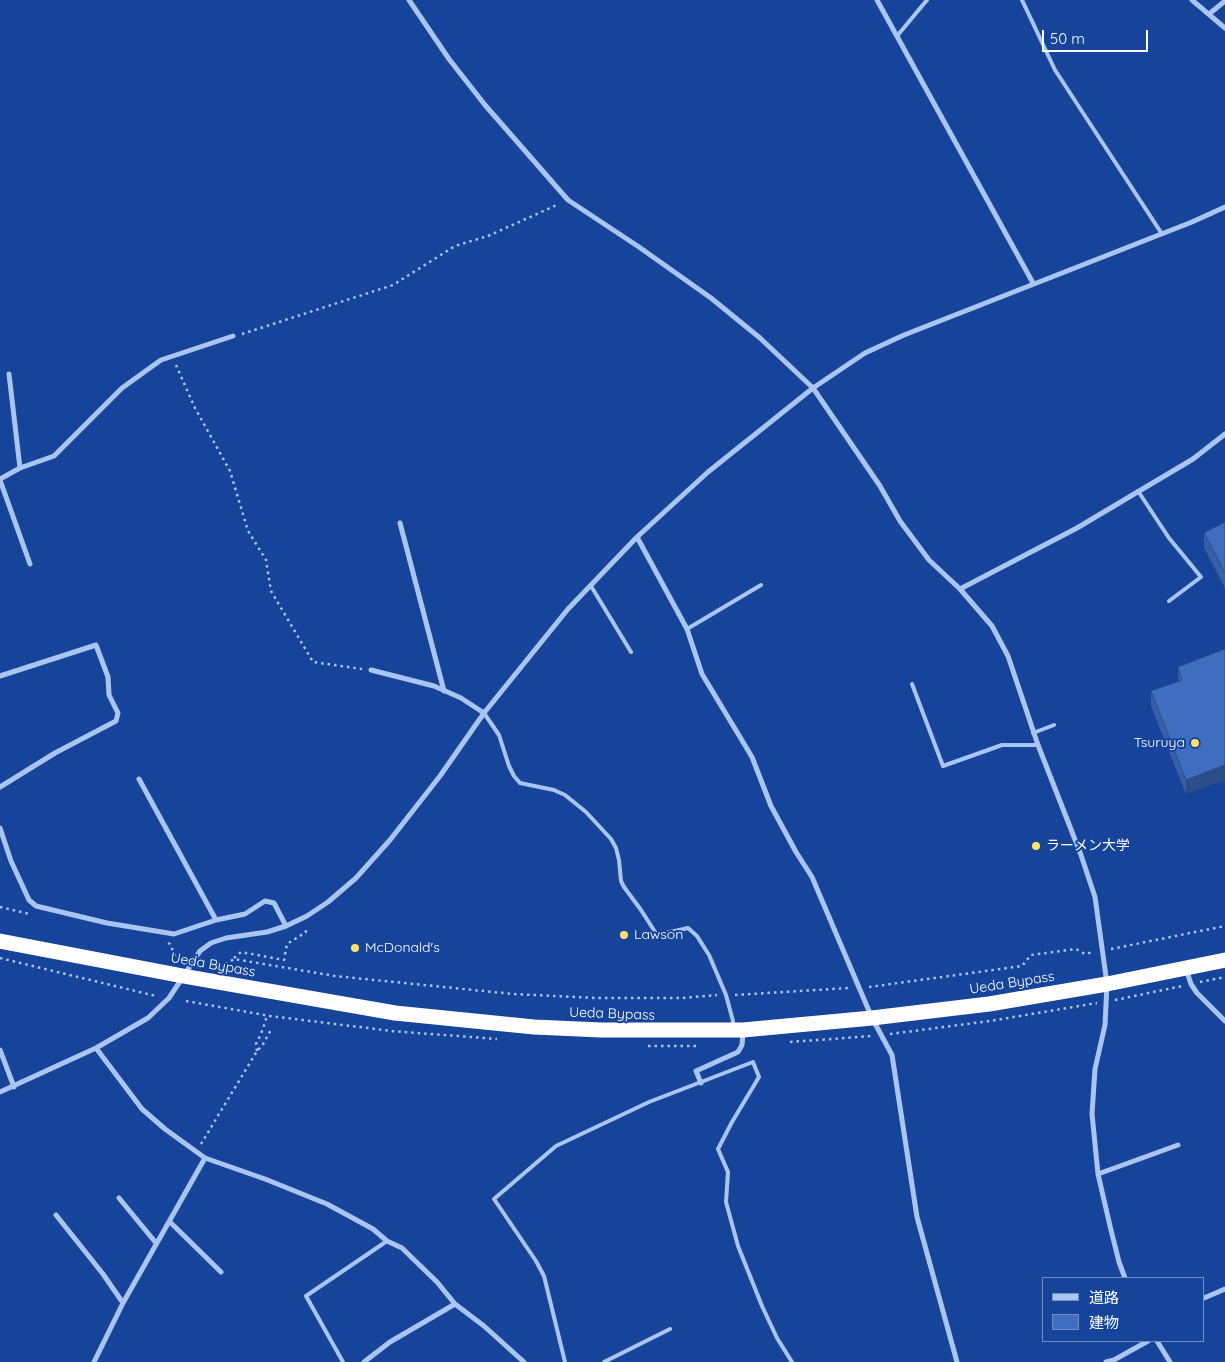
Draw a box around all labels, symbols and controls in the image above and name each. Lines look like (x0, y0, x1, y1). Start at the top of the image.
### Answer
scale bar (1045, 20, 1151, 52)
text: 50 m (1050, 29, 1085, 48)
place label: Tsuruya (1134, 735, 1185, 751)
marker: Tsuruya (1189, 737, 1201, 749)
place label: ラーメン大学 (1046, 838, 1130, 854)
marker: ラーメン大学 (1030, 840, 1042, 852)
place label: Lawson (634, 927, 683, 943)
marker: Lawson (618, 929, 630, 941)
place label: McDonald's (365, 940, 440, 956)
marker: McDonald's (349, 942, 361, 954)
street label: Ueda Bypass (169, 949, 257, 981)
street label: Ueda Bypass (968, 968, 1056, 998)
street label: Ueda Bypass (569, 1004, 655, 1024)
legend (1042, 1277, 1205, 1342)
text: 道路 (1089, 1288, 1119, 1307)
text: 建物 (1089, 1313, 1119, 1332)

